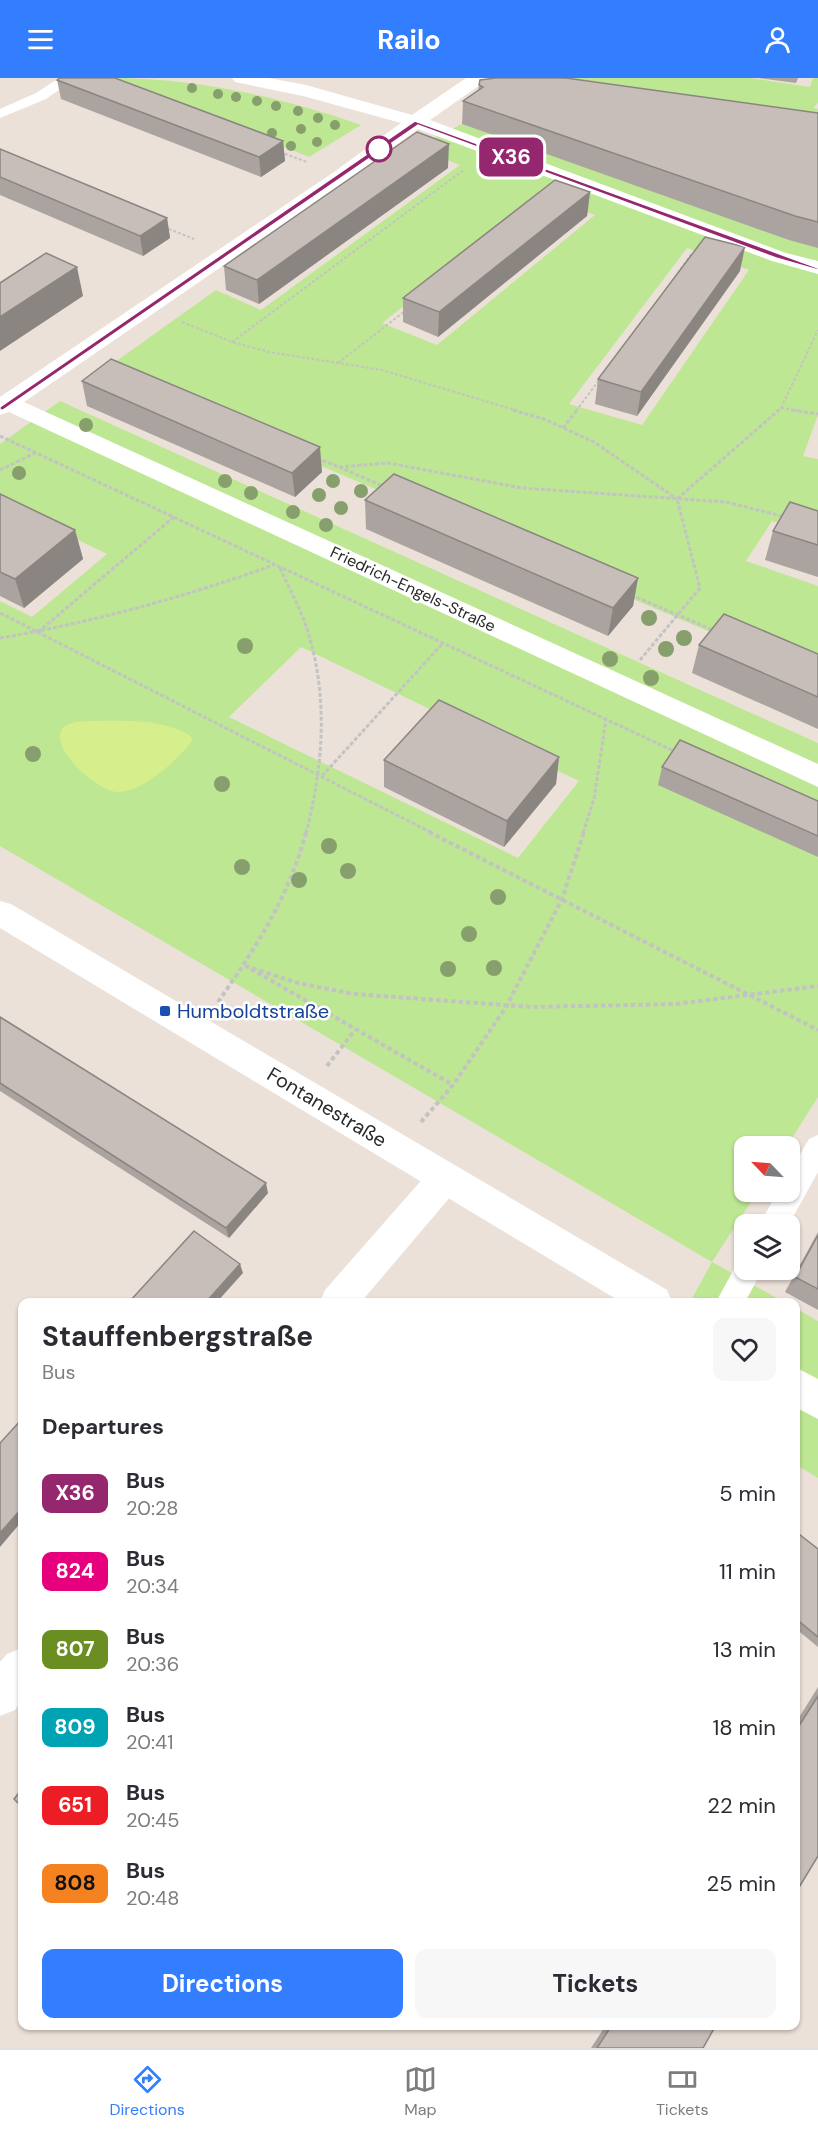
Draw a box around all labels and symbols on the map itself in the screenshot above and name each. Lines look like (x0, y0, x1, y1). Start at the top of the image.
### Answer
unlabelled marker (366, 136, 392, 162)
line badge: X36 (476, 138, 546, 176)
street label: Friedrich-Engels-Straße (327, 541, 499, 637)
place label: Humboldtstraße (177, 998, 329, 1024)
marker: Humboldtstraße (158, 1004, 172, 1018)
street label: Fontanestraße (262, 1061, 392, 1153)
north arrow (734, 1136, 800, 1202)

